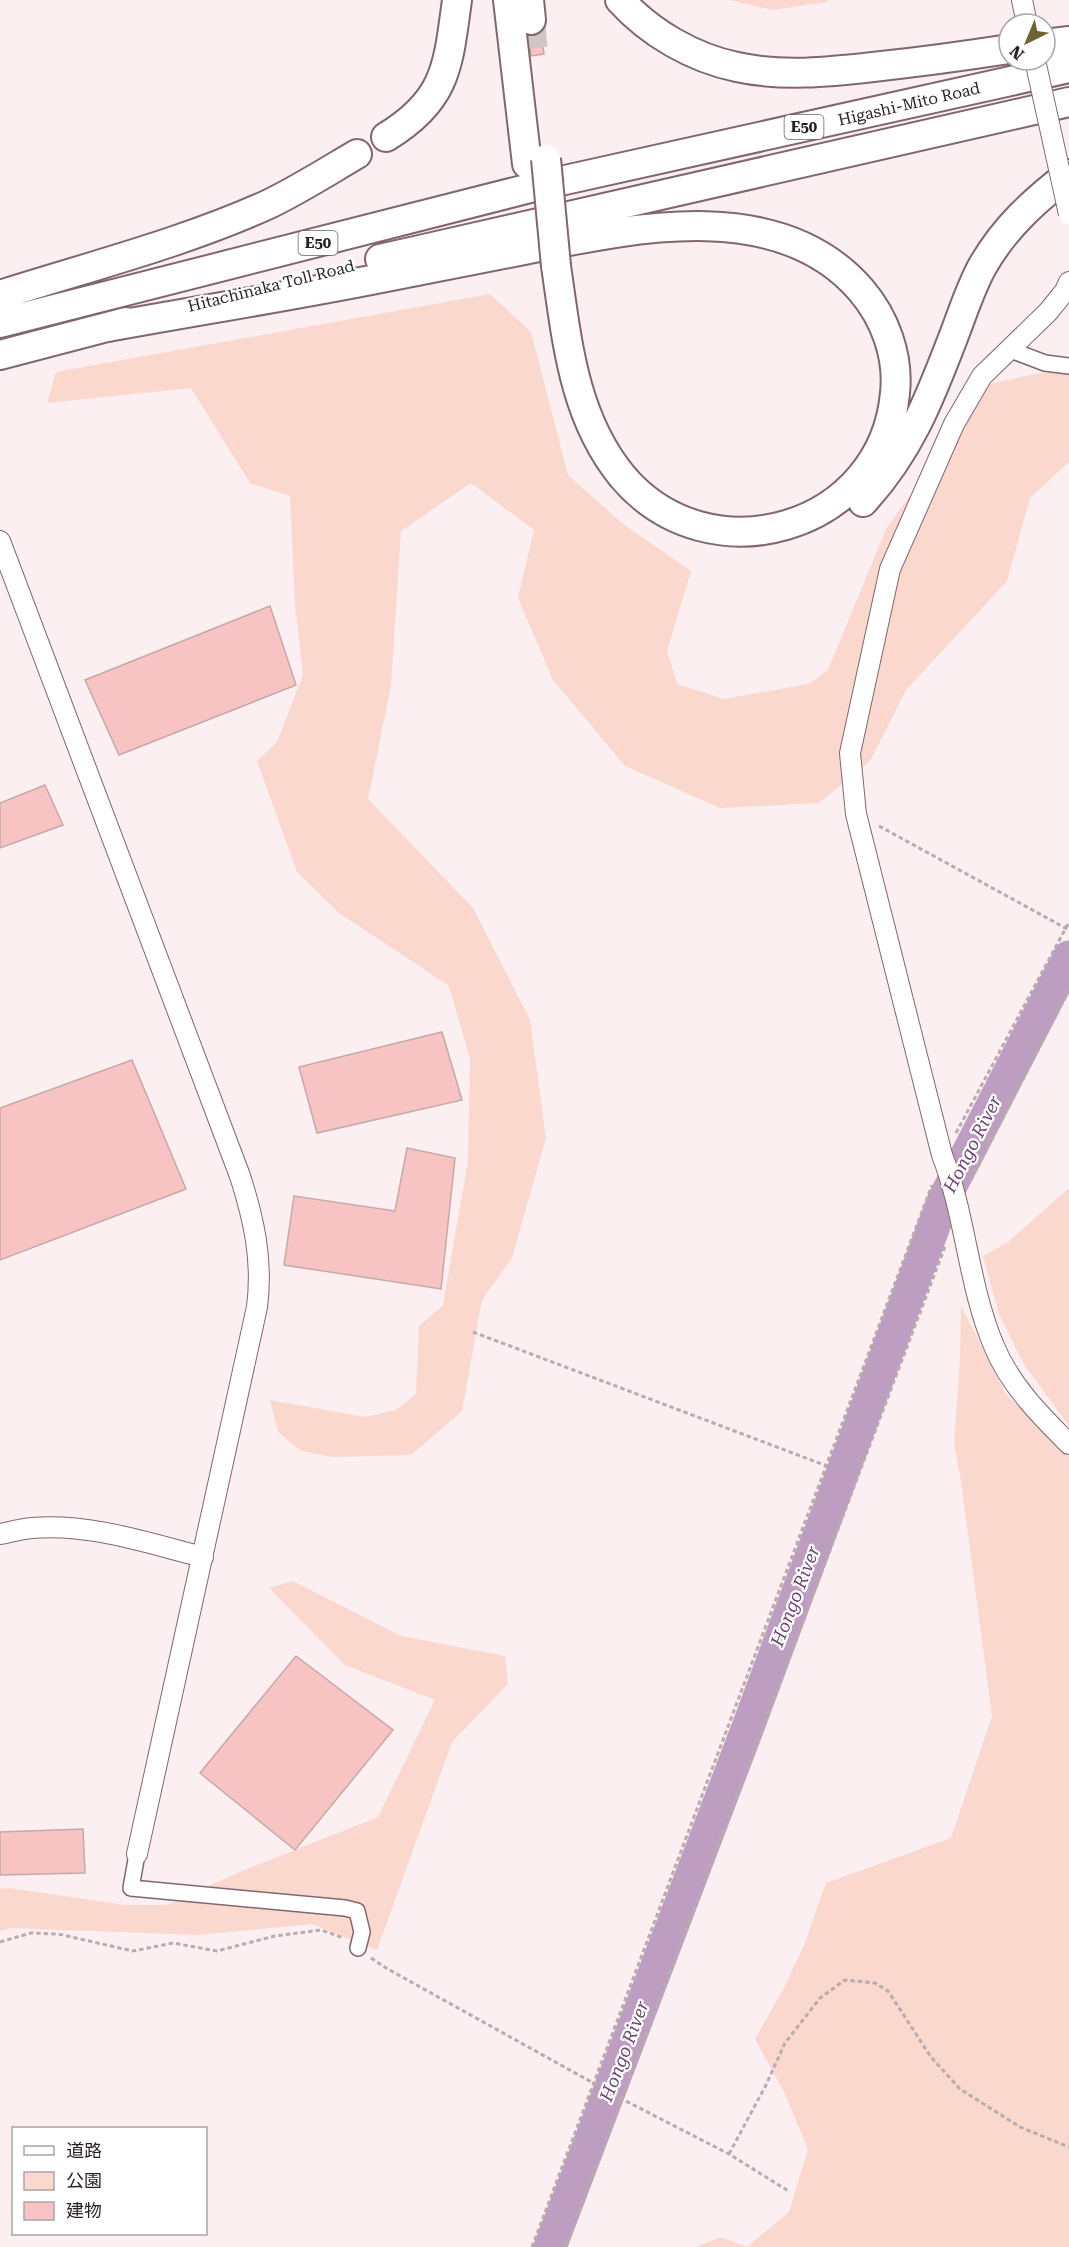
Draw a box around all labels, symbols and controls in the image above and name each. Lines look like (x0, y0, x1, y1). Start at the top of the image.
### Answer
north arrow (997, 12, 1057, 72)
text: N (1006, 41, 1028, 64)
street label: Higashi-Mito Road (836, 78, 982, 130)
road number: E50 (784, 115, 824, 139)
road number: E50 (298, 231, 338, 255)
street label: Hitachinaka Toll Road (186, 256, 356, 316)
water label: Hongo River (938, 1092, 1006, 1197)
water label: Hongo River (766, 1542, 824, 1650)
water label: Hongo River (595, 1997, 653, 2105)
legend (12, 2127, 207, 2235)
text: 道路 (66, 2140, 102, 2161)
text: 公園 (66, 2170, 102, 2191)
text: 建物 (66, 2200, 102, 2221)

